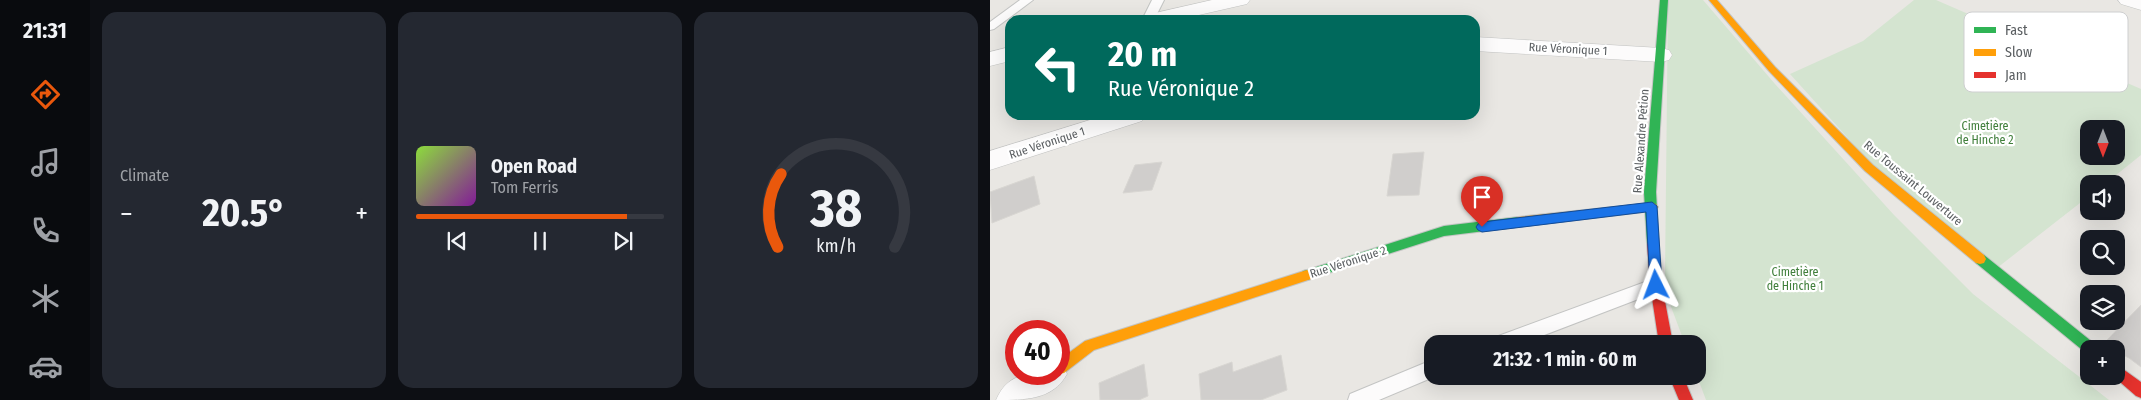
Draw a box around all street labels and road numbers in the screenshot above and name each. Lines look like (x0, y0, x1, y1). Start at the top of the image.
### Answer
street label: Rue Véronique 1 (1528, 40, 1608, 58)
street label: Rue Alexandre Pétion (1630, 88, 1652, 194)
street label: Rue Véronique 1 (1007, 124, 1087, 162)
street label: Rue Toussaint Louverture (1861, 138, 1965, 228)
street label: Rue Véronique 2 (1308, 243, 1388, 281)

